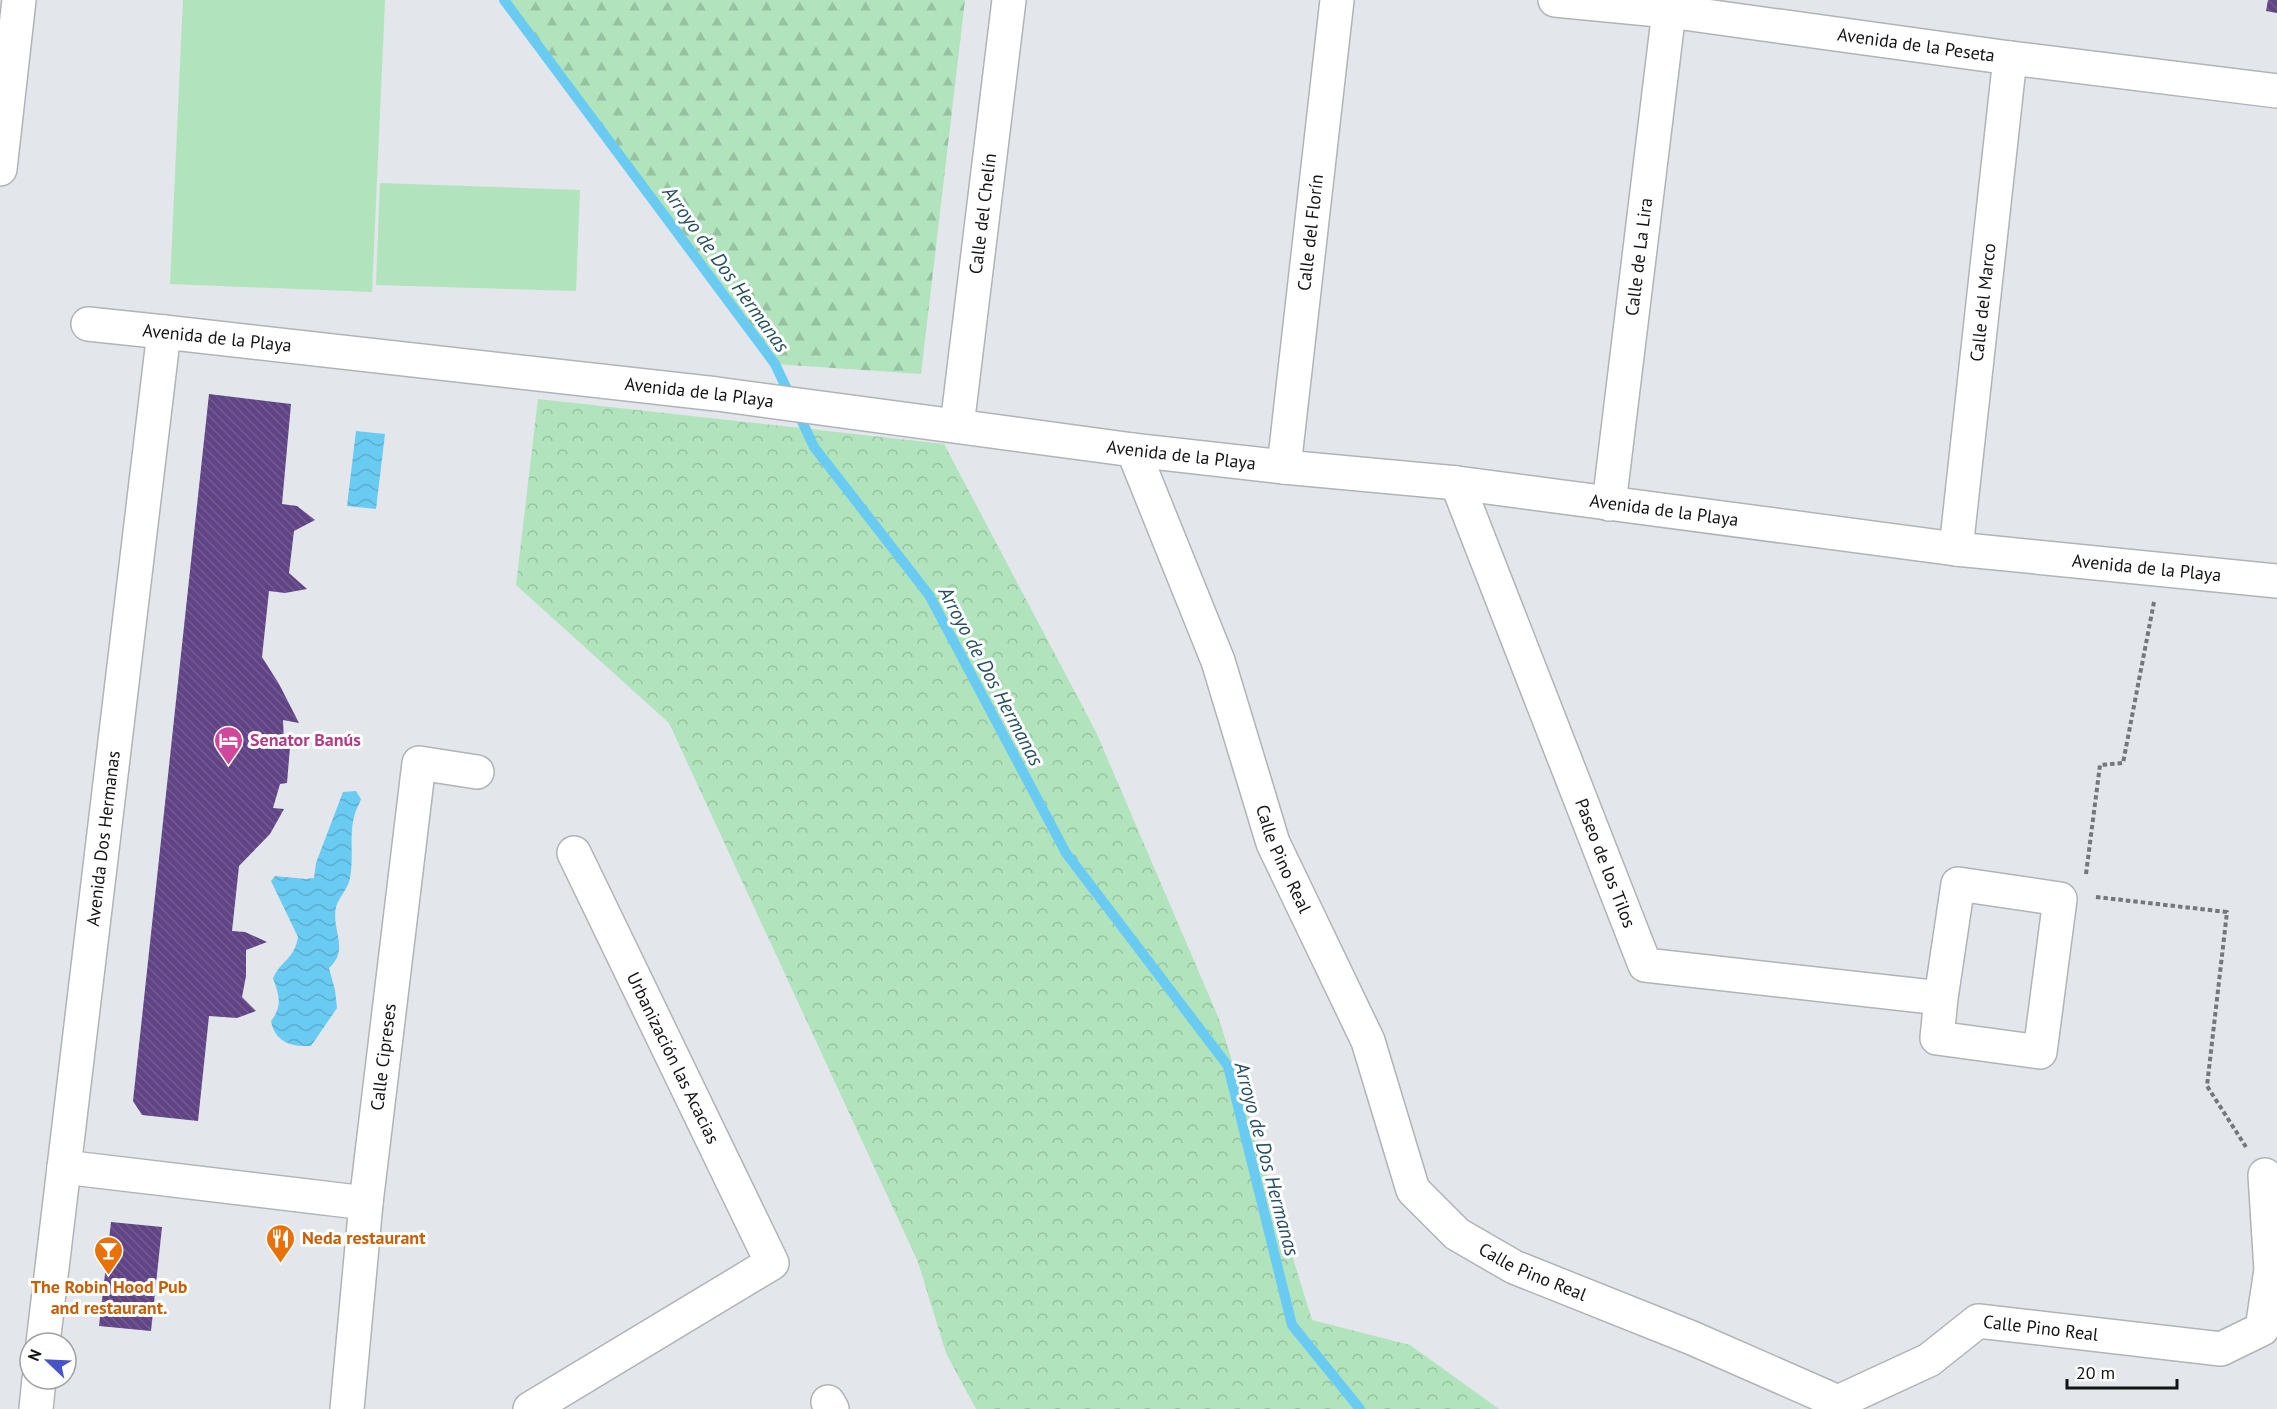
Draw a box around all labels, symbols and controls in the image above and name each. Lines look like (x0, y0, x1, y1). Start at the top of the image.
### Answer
street label: Avenida de la Peseta (1836, 22, 1996, 67)
street label: Calle del Chelín (964, 152, 1001, 275)
street label: Calle del Florín (1292, 173, 1328, 292)
water label: Arroyo de Dos Hermanas (656, 180, 795, 357)
street label: Calle de La Lira (1620, 196, 1657, 317)
street label: Calle del Marco (1965, 242, 2001, 363)
street label: Avenida de la Playa (141, 318, 293, 357)
street label: Avenida de la Playa (624, 372, 775, 413)
street label: Avenida de la Playa (1105, 435, 1257, 475)
street label: Avenida de la Playa (1588, 489, 1740, 531)
street label: Avenida de la Playa (2071, 549, 2222, 586)
water label: Arroyo de Dos Hermanas (932, 581, 1049, 770)
hotel icon: Senator Banús (213, 724, 245, 766)
place label: Senator Banús (250, 728, 361, 751)
street label: Avenida Dos Hermanas (81, 749, 125, 928)
street label: Paseo de los Tilos (1570, 795, 1641, 931)
street label: Calle Pino Real (1251, 802, 1317, 917)
street label: Urbanización las Acacias (622, 968, 725, 1147)
street label: Calle Cipreses (365, 1002, 401, 1112)
water label: Arroyo de Dos Hermanas (1228, 1058, 1305, 1259)
restaurant icon: Neda restaurant (265, 1222, 297, 1264)
place label: Neda restaurant (302, 1226, 426, 1249)
bar icon: The Robin Hood Pub and restaurant. (93, 1234, 125, 1276)
street label: Calle Pino Real (1475, 1237, 1591, 1306)
place label: The Robin Hood Pub and restaurant. (31, 1275, 188, 1319)
street label: Calle Pino Real (1982, 1310, 2100, 1346)
north arrow (18, 1331, 78, 1391)
text: N (23, 1346, 45, 1364)
scale bar (2067, 1352, 2176, 1390)
text: 20 m (2076, 1361, 2115, 1384)

